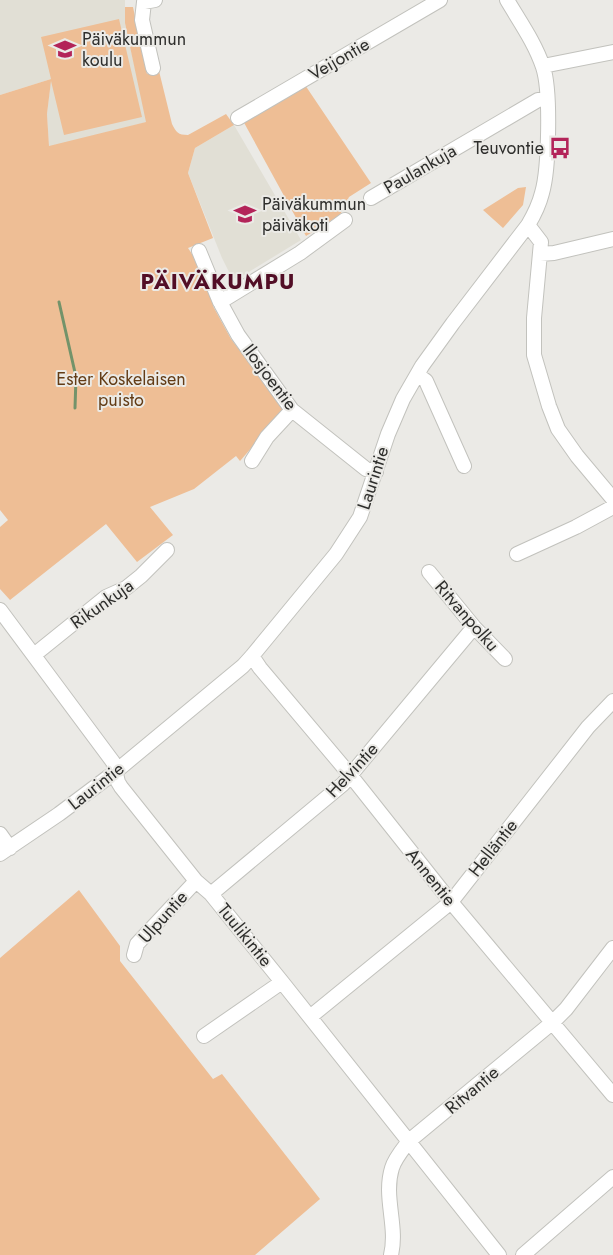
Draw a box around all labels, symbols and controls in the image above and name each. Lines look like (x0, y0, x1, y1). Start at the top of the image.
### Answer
place label: Päiväkummun koulu (82, 26, 186, 73)
street label: Veijontie (304, 31, 374, 87)
school or university icon: Päiväkummun koulu (52, 36, 78, 62)
place label: Teuvontie (474, 135, 544, 161)
bus stop icon: Teuvontie (547, 135, 573, 161)
street label: Paulankuja (379, 138, 461, 200)
place label: Päiväkummun päiväkoti (262, 191, 366, 238)
school or university icon: Päiväkummun päiväkoti (232, 201, 258, 227)
district label: PÄIVÄKUMPU (140, 265, 296, 297)
street label: Ilosjoentie (236, 338, 304, 416)
park label: Ester Koskelaisen puisto (56, 366, 186, 413)
street label: Laurintie (351, 443, 395, 513)
street label: Rikunkuja (65, 573, 139, 635)
street label: Ritvanpolku (429, 575, 505, 657)
street label: Helvintie (320, 737, 384, 803)
street label: Laurintie (62, 756, 130, 816)
street label: Helläntie (462, 814, 524, 882)
street label: Annentie (400, 842, 462, 912)
street label: Ulpuntie (132, 885, 194, 949)
street label: Tuulikintie (211, 898, 279, 972)
street label: Ritvantie (439, 1060, 505, 1120)

